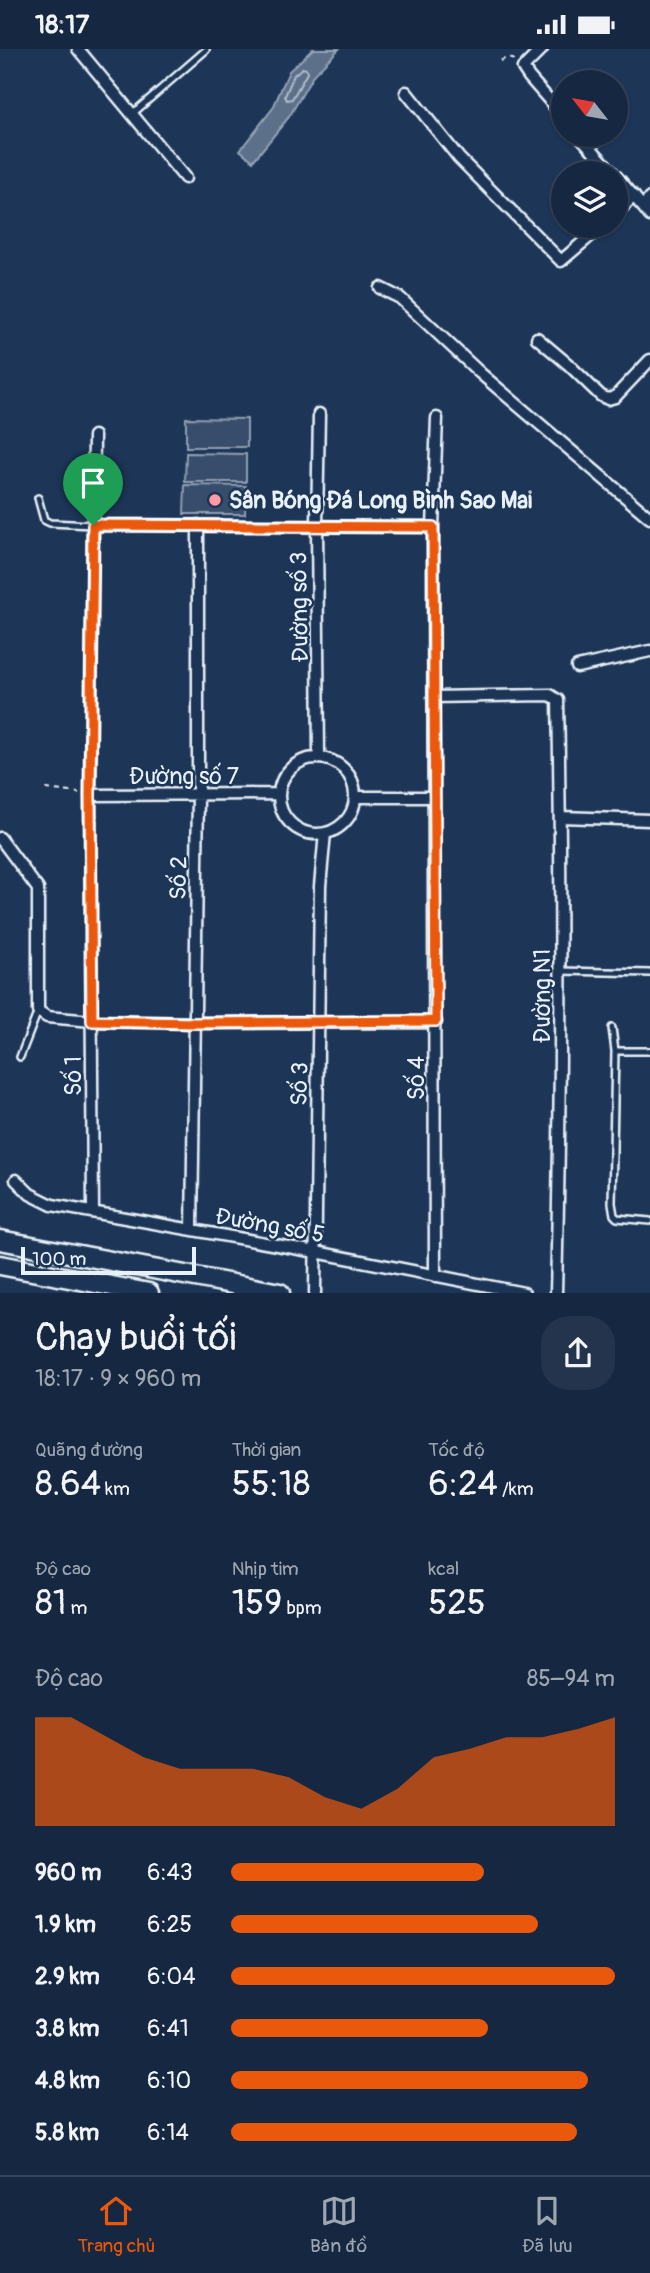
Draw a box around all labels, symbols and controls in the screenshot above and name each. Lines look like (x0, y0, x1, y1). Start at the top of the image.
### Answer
text: 18:17 (35, 9, 89, 41)
north arrow (551, 70, 628, 147)
map controls (551, 70, 628, 238)
button: layers (551, 161, 628, 238)
pin (63, 453, 123, 525)
icon: arrive (74, 464, 112, 502)
place label: Sân Bóng Đá Long Bình Sao Mai (229, 486, 532, 515)
marker: Sân Bóng Đá Long Bình Sao Mai (207, 492, 223, 508)
street label: Đường số 3 (284, 551, 315, 663)
street label: Đường số 7 (129, 762, 239, 791)
street label: Số 2 (164, 856, 193, 900)
street label: Đường N1 (528, 949, 557, 1043)
street label: Số 1 (59, 1056, 88, 1096)
street label: Số 4 (402, 1056, 431, 1100)
street label: Số 3 (285, 1062, 314, 1106)
street label: Đường số 5 (213, 1202, 327, 1249)
scale bar (21, 1244, 196, 1276)
text: 100 m (32, 1247, 86, 1271)
text: Chạy buổi tối (35, 1314, 236, 1362)
button: share (541, 1316, 615, 1390)
text: 18:17 · 9 × 960 m (35, 1364, 201, 1393)
text: Quãng đường (35, 1438, 143, 1462)
text: Thời gian (232, 1438, 301, 1462)
text: Tốc độ (428, 1438, 485, 1462)
text: 8.64 (35, 1462, 101, 1506)
text: 55:18 (232, 1462, 310, 1506)
text: 6:24 (428, 1462, 498, 1506)
text: km (101, 1477, 130, 1501)
text: /km (498, 1477, 534, 1501)
text: Độ cao (35, 1557, 91, 1581)
text: Nhịp tim (232, 1557, 299, 1581)
text: kcal (428, 1557, 459, 1581)
text: 81 (35, 1581, 66, 1625)
text: 159 (232, 1581, 282, 1625)
text: 525 (428, 1581, 486, 1625)
text: m (66, 1596, 87, 1620)
text: bpm (282, 1596, 322, 1620)
text: Độ cao (35, 1664, 103, 1693)
text: 85–94 m (527, 1664, 615, 1693)
text: 960 m (35, 1858, 101, 1887)
text: 6:43 (147, 1858, 193, 1887)
text: 1.9 km (35, 1910, 96, 1939)
text: 6:25 (147, 1910, 192, 1939)
text: 2.9 km (35, 1962, 100, 1991)
text: 6:04 (147, 1962, 196, 1991)
text: 3.8 km (35, 2014, 99, 2043)
text: 6:41 (147, 2014, 189, 2043)
text: 4.8 km (35, 2066, 100, 2095)
text: 6:10 (147, 2066, 191, 2095)
text: 5.8 km (35, 2118, 99, 2147)
text: 6:14 (147, 2118, 189, 2147)
tab: Trang chủ (77, 2192, 155, 2258)
tab: Bản đồ (310, 2192, 367, 2258)
tab: Đã lưu (522, 2192, 573, 2258)

